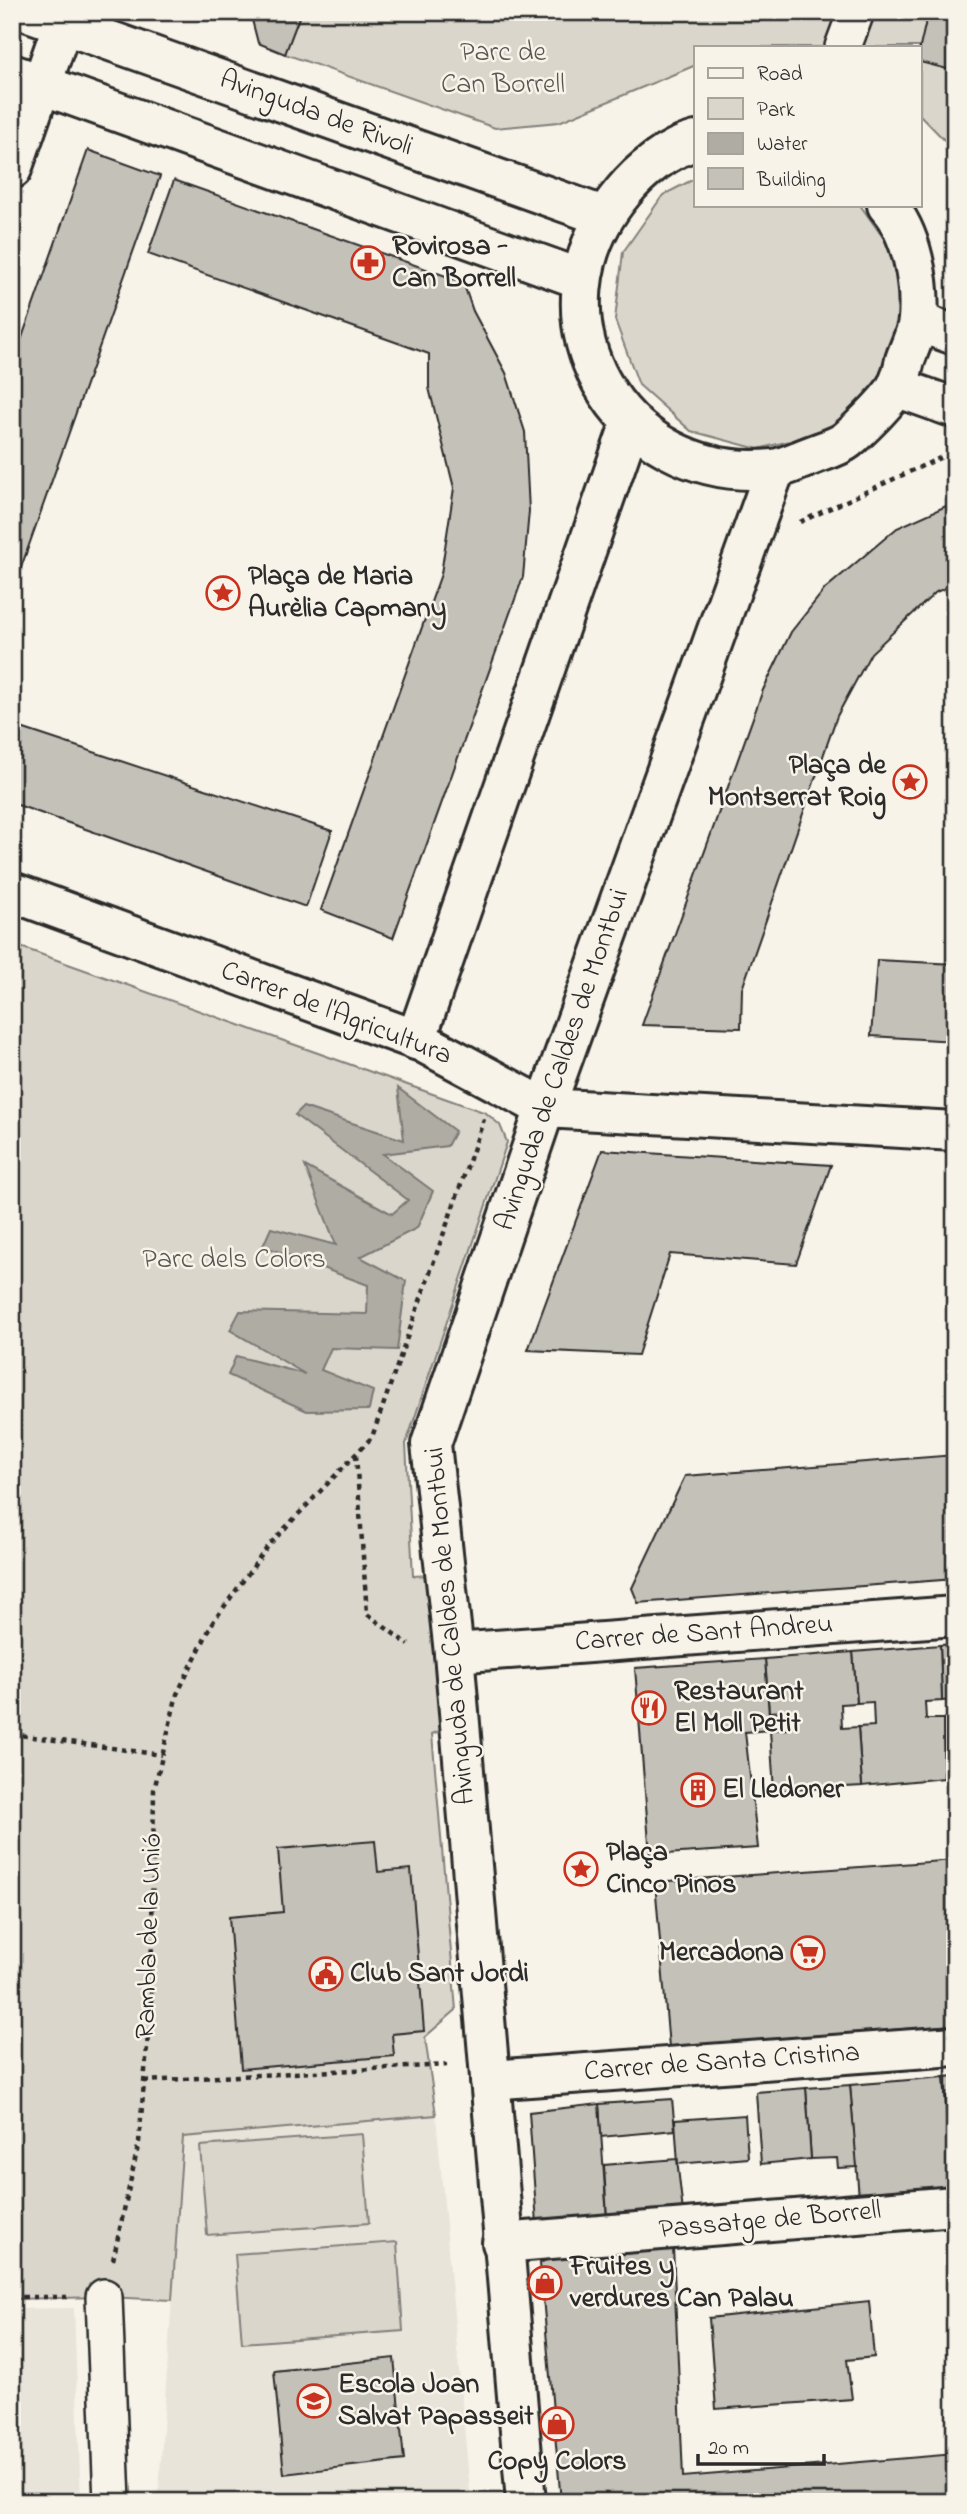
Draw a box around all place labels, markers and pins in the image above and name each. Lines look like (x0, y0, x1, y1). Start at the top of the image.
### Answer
place label: Rovirosa - Can Borrell (392, 227, 516, 300)
pharmacy icon: Rovirosa - Can Borrell (349, 244, 387, 282)
place label: Plaça de Maria Aurèlia Capmany (248, 557, 446, 630)
place icon: Plaça de Maria Aurèlia Capmany (204, 574, 242, 612)
place label: Plaça de Montserrat Roig (708, 746, 887, 820)
place icon: Plaça de Montserrat Roig (891, 763, 929, 801)
place label: Restaurant El Moll Petit (674, 1672, 804, 1745)
restaurant icon: Restaurant El Moll Petit (630, 1689, 668, 1727)
place label: El Lledoner (722, 1770, 845, 1811)
building icon: El Lledoner (679, 1771, 717, 1809)
place label: Plaça Cinco Pinos (606, 1833, 736, 1906)
place icon: Plaça Cinco Pinos (562, 1850, 600, 1888)
place label: Mercadona (659, 1933, 784, 1974)
supermarket icon: Mercadona (789, 1934, 827, 1972)
place label: Club Sant Jordi (350, 1954, 529, 1995)
public building icon: Club Sant Jordi (307, 1955, 345, 1993)
place label: Fruites y verdures Can Palau (568, 2247, 794, 2320)
shop icon: Fruites y verdures Can Palau (526, 2264, 564, 2302)
place label: Escola Joan Salvat Papasseit (338, 2365, 534, 2438)
school or university icon: Escola Joan Salvat Papasseit (295, 2382, 333, 2420)
shop icon: Copy Colors (538, 2405, 576, 2443)
place label: Copy Colors (487, 2442, 627, 2483)

